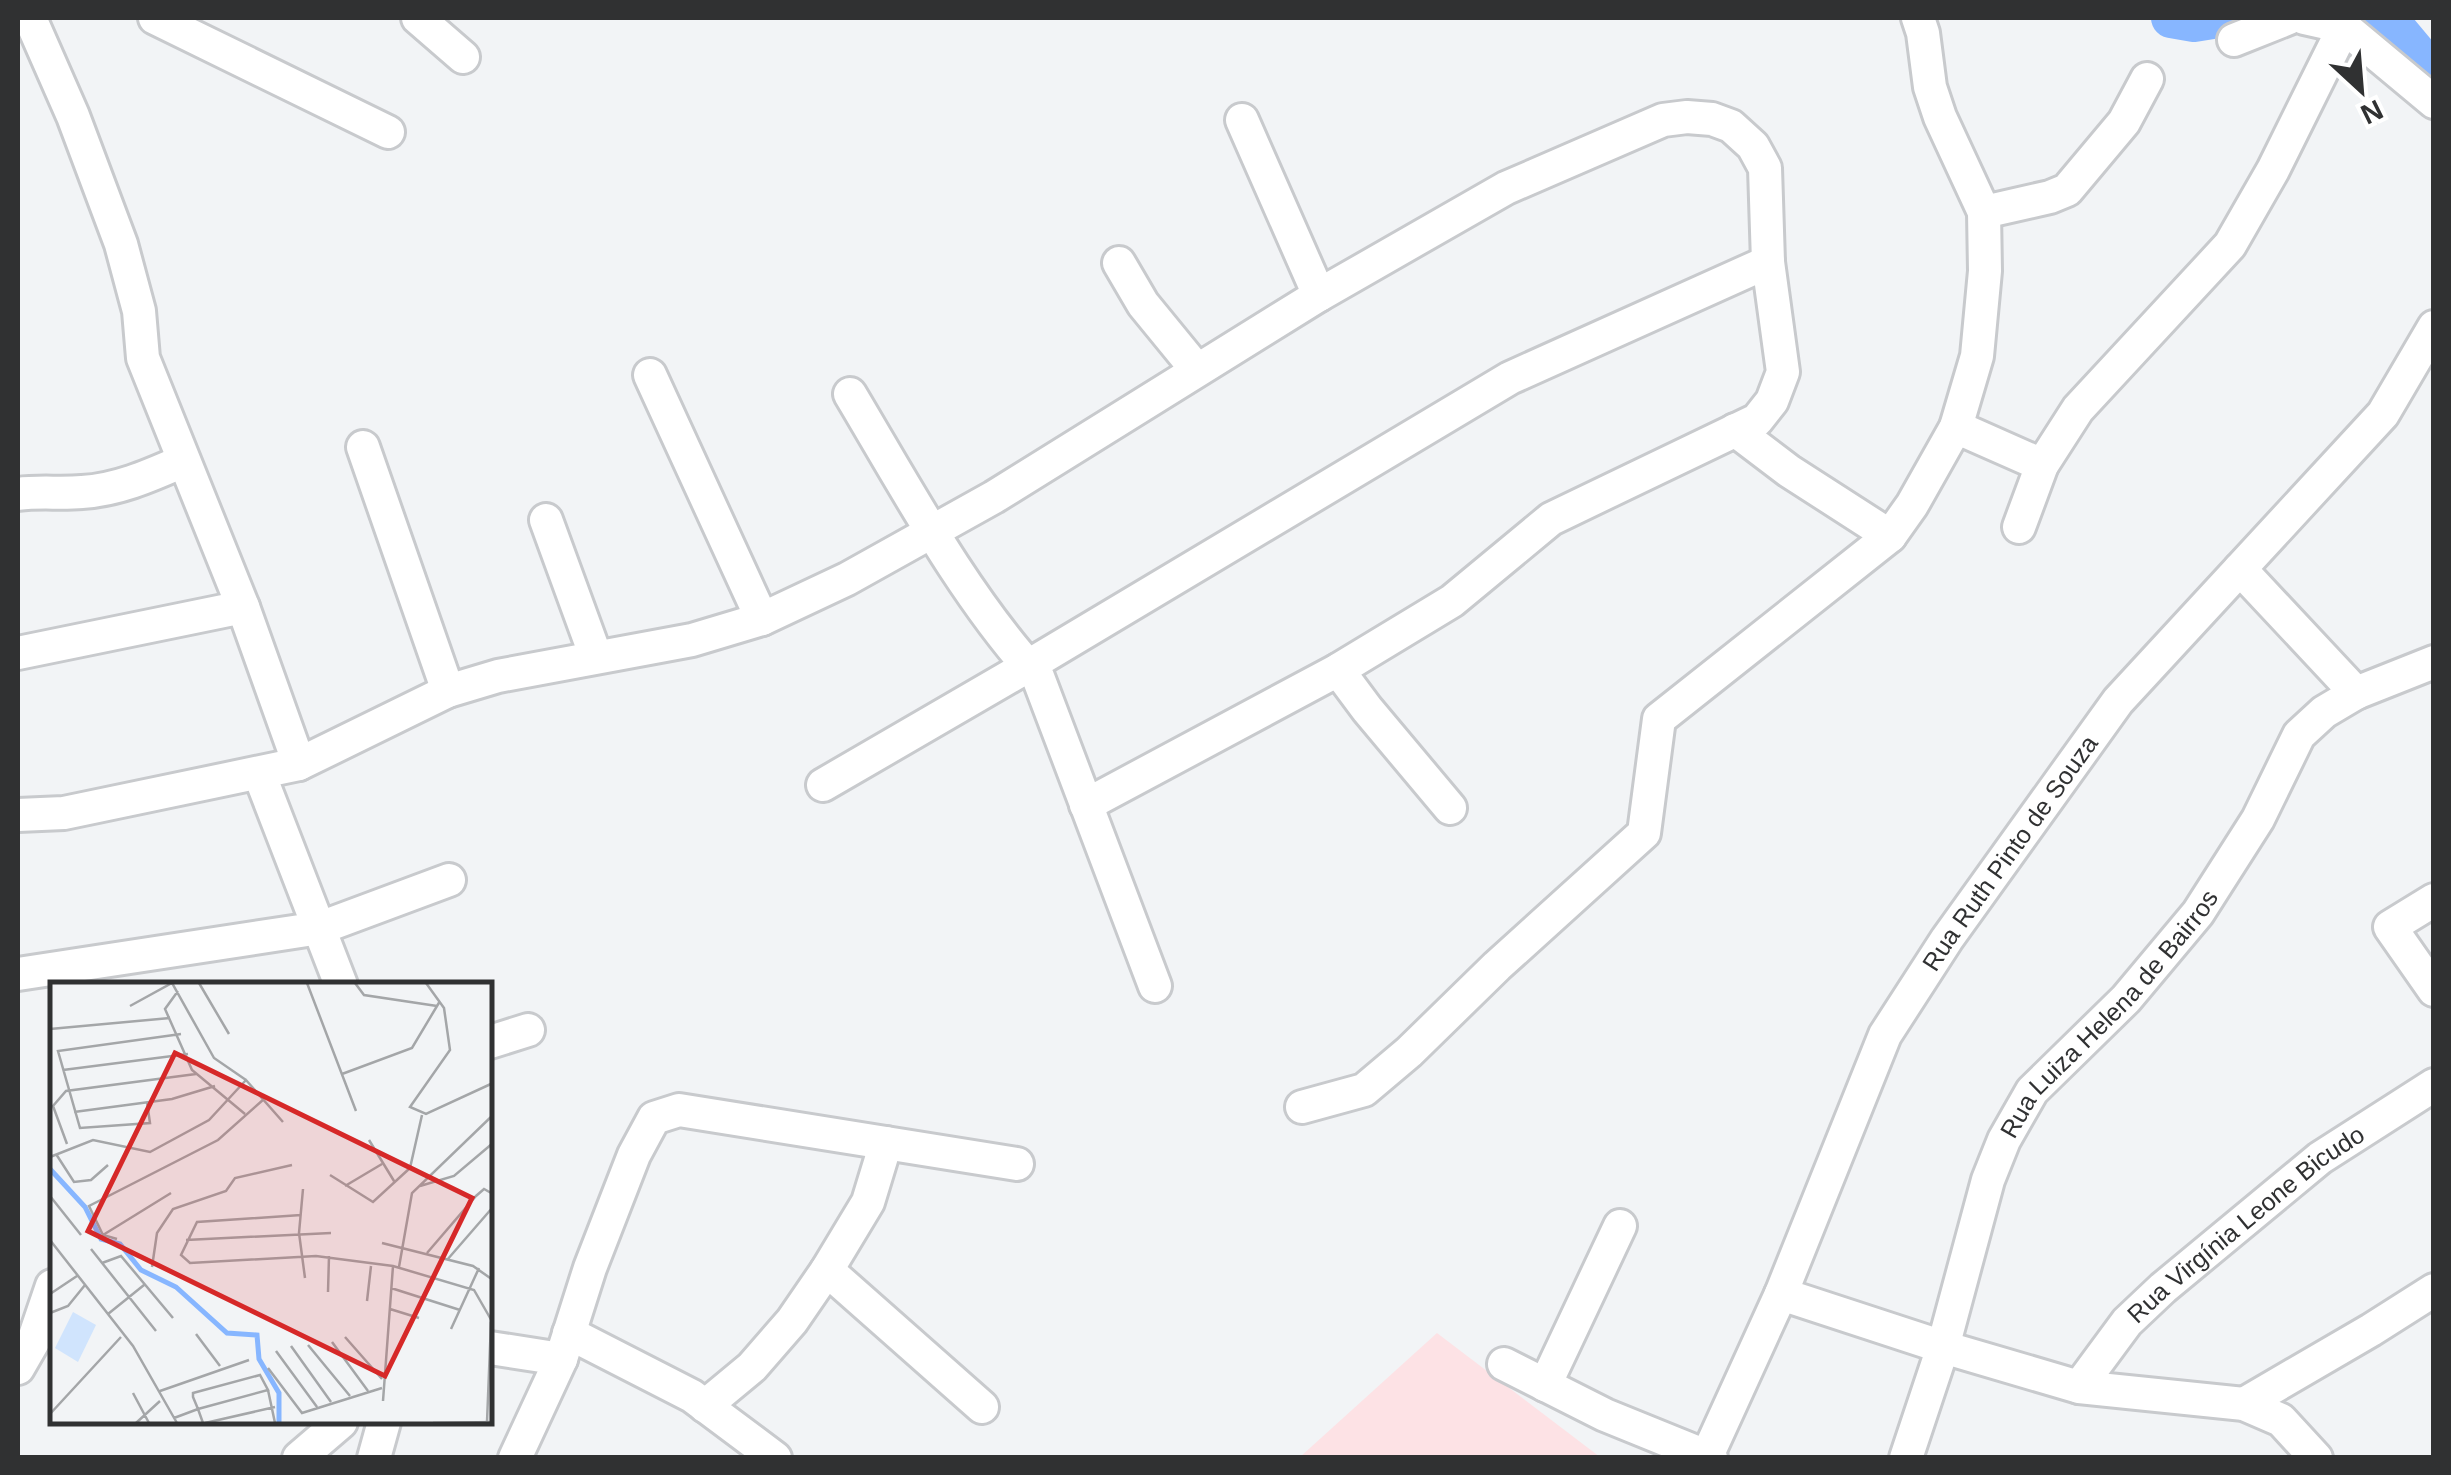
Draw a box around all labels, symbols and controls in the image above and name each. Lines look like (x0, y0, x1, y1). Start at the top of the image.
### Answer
north arrow (2311, 40, 2411, 140)
text: N (2356, 94, 2388, 130)
street label: Rua Ruth Pinto de Souza (1916, 730, 2103, 976)
street label: Rua Luiza Helena de Bairros (1994, 885, 2223, 1143)
inset map (50, 982, 492, 1425)
street label: Rua Virgínia Leone Bicudo (2121, 1120, 2369, 1328)

